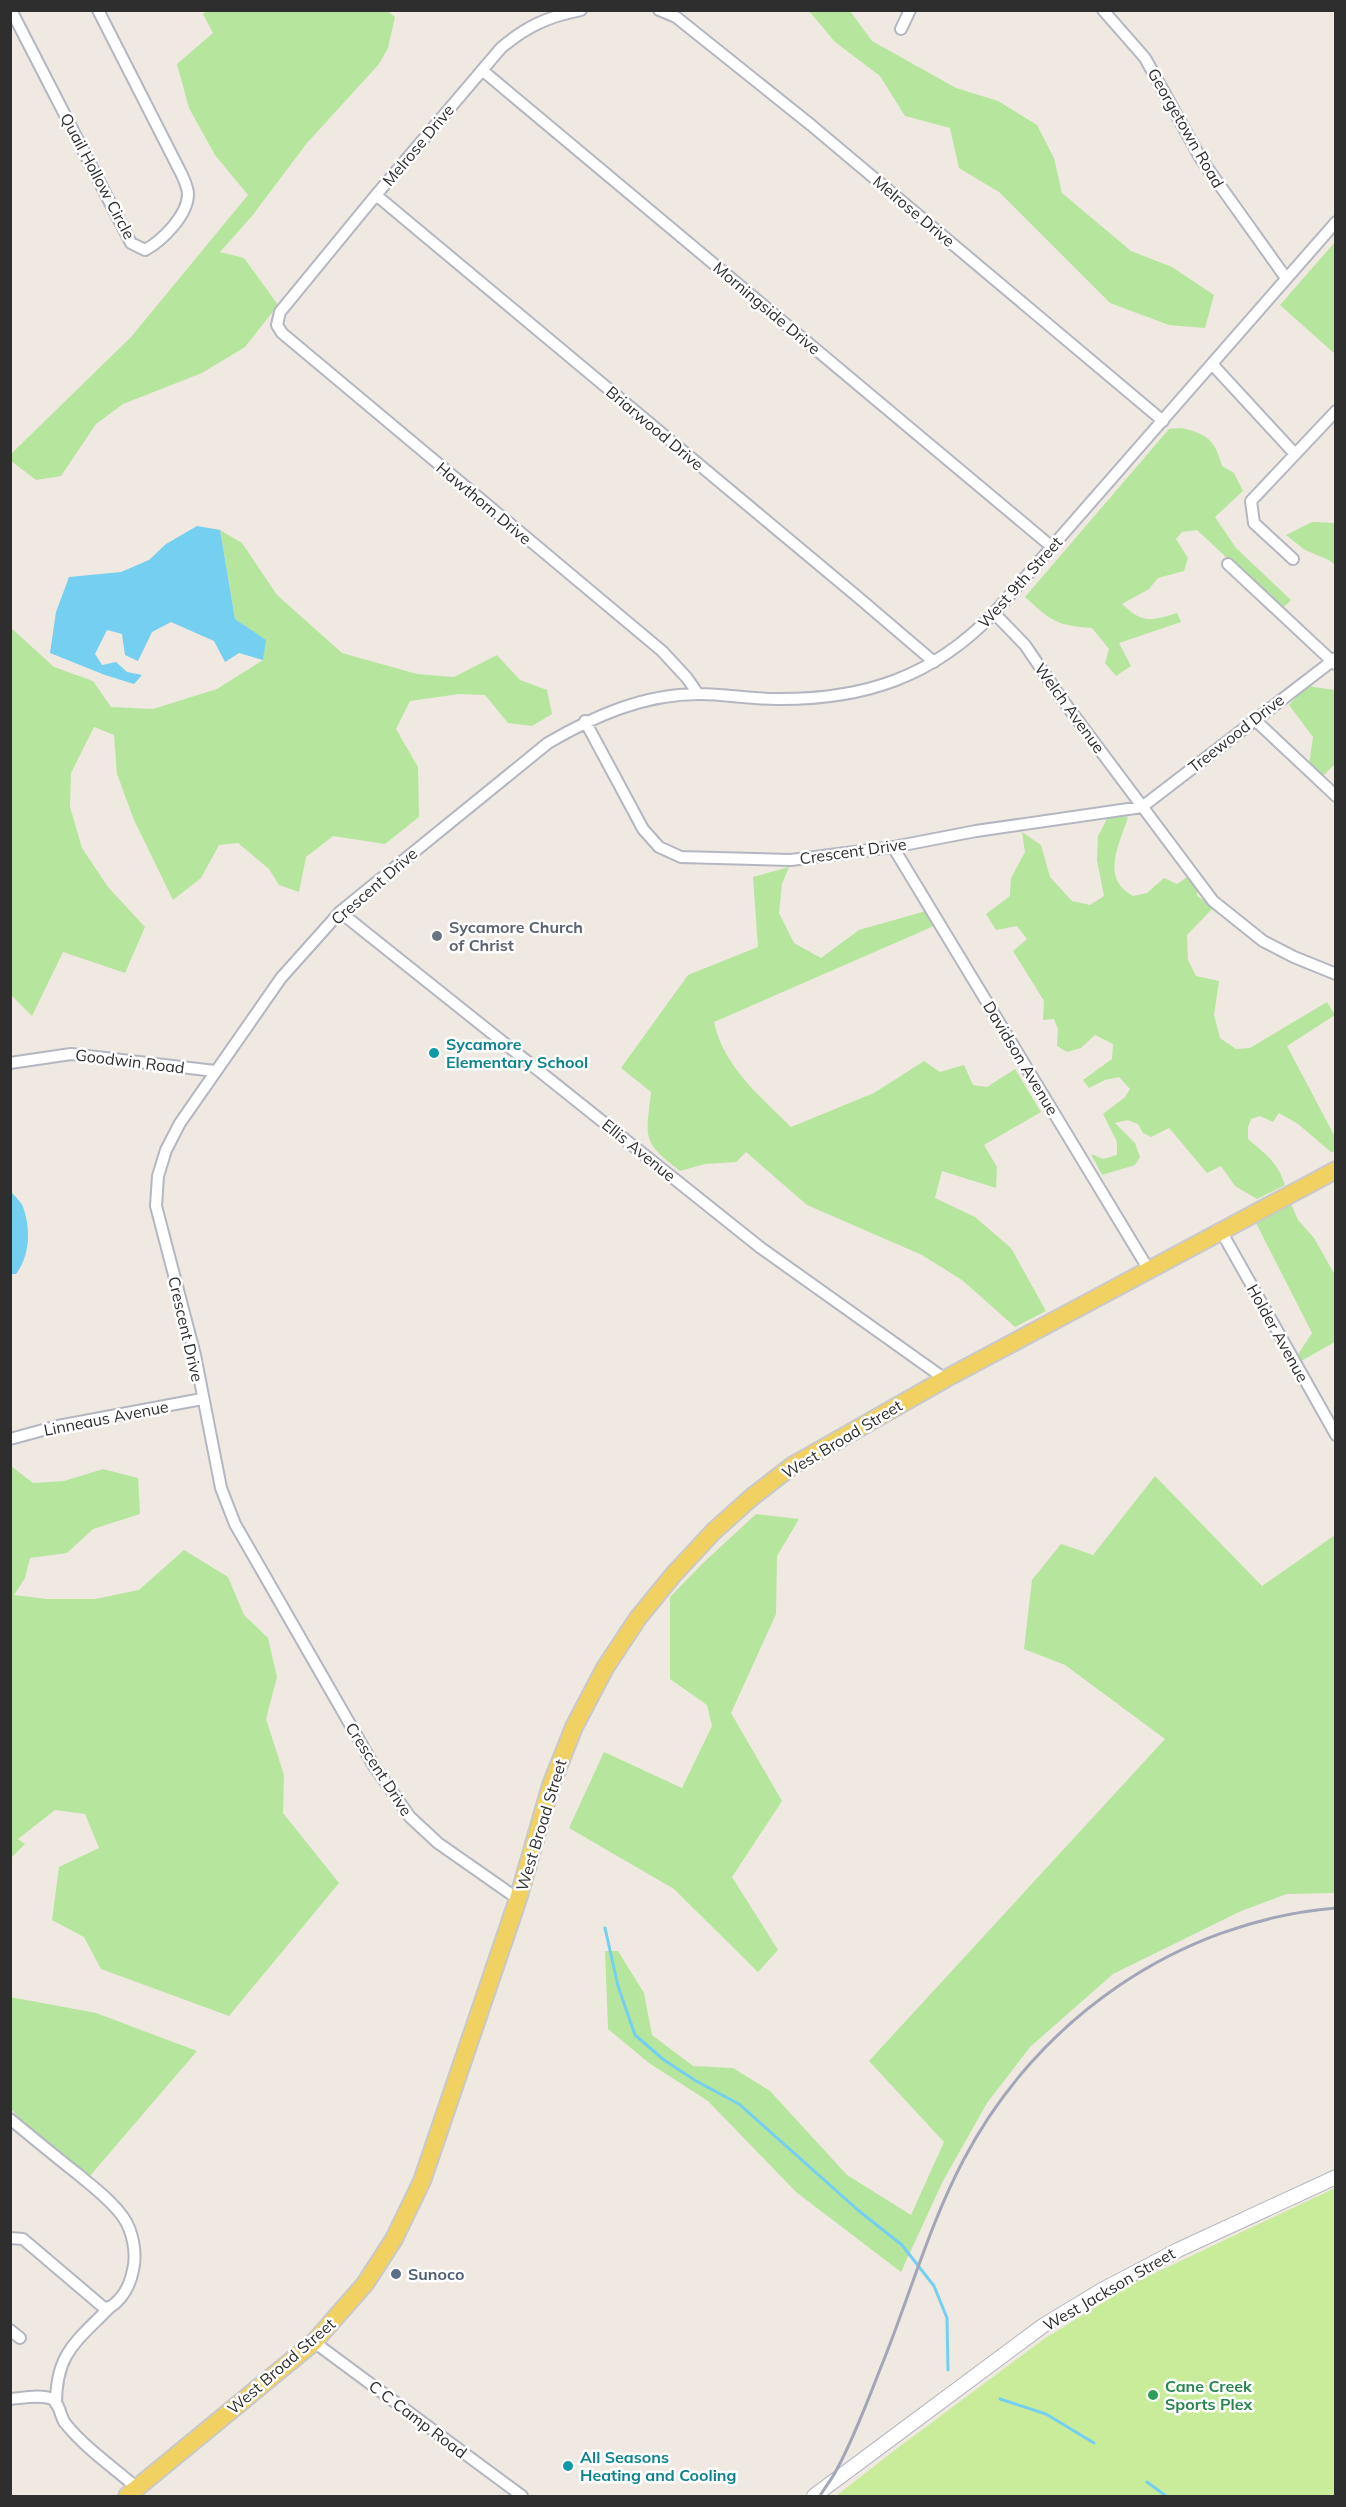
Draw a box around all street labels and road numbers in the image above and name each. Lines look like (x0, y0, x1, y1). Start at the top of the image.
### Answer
street label: Georgetown Road (1144, 65, 1228, 191)
street label: Melrose Drive (378, 100, 458, 190)
street label: Quail Hollow Circle (56, 110, 140, 242)
street label: Melrose Drive (869, 171, 959, 251)
street label: Morningside Drive (709, 257, 825, 359)
street label: Briarwood Drive (602, 381, 708, 475)
street label: Hawthorn Drive (432, 457, 536, 549)
street label: West 9th Street (974, 532, 1067, 632)
street label: Welch Avenue (1031, 659, 1109, 757)
street label: Treewood Drive (1184, 689, 1288, 777)
street label: Crescent Drive (798, 834, 908, 868)
street label: Crescent Drive (327, 843, 421, 929)
street label: Davidson Avenue (979, 997, 1063, 1119)
street label: Goodwin Road (74, 1044, 186, 1078)
street label: Ellis Avenue (598, 1114, 680, 1186)
street label: Crescent Drive (164, 1274, 208, 1384)
street label: Holder Avenue (1243, 1280, 1313, 1386)
street label: West Broad Street (778, 1395, 906, 1483)
street label: Linneaus Avenue (42, 1396, 170, 1440)
street label: Crescent Drive (341, 1718, 417, 1820)
street label: West Broad Street (511, 1756, 571, 1893)
street label: West Jackson Street (1040, 2243, 1179, 2335)
street label: West Broad Street (223, 2313, 339, 2418)
street label: C C Camp Road (365, 2376, 471, 2462)

